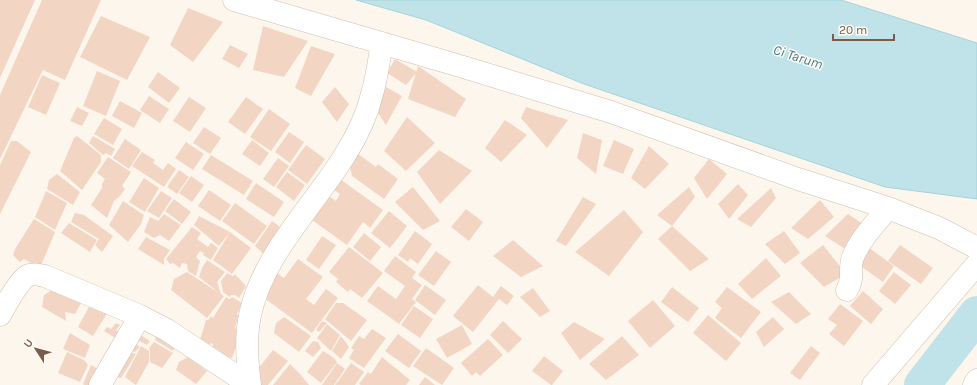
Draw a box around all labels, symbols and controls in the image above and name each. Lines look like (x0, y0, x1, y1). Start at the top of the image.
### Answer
scale bar (833, 16, 894, 42)
text: 20 m (839, 23, 867, 37)
water label: Ci Tarum (771, 41, 825, 73)
north arrow (16, 329, 56, 369)
text: U (21, 337, 36, 350)

